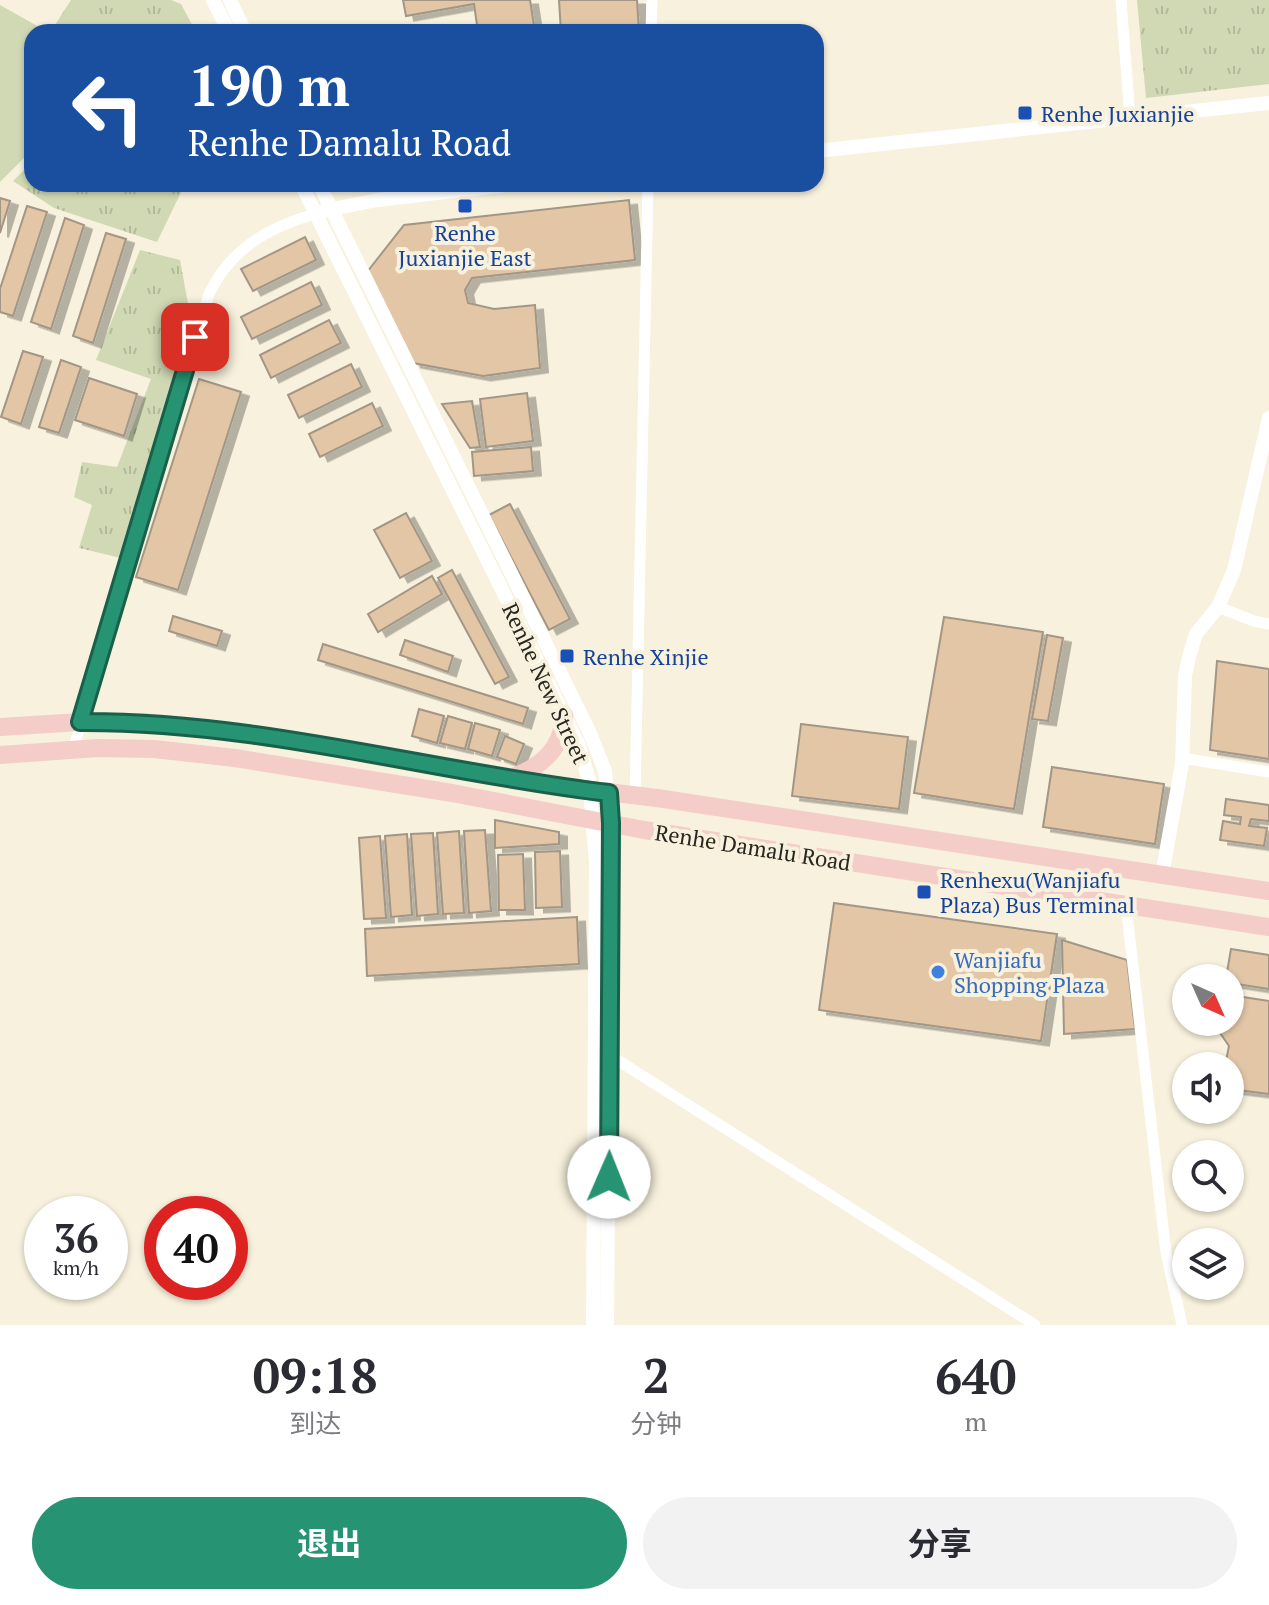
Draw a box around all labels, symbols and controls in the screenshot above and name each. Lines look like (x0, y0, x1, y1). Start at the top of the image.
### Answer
text: 190 m (188, 48, 350, 122)
icon: left (56, 56, 160, 160)
place label: Renhe Juxianjie (1041, 99, 1194, 128)
marker: Renhe Juxianjie (1016, 104, 1034, 122)
text: Renhe Damalu Road (188, 119, 511, 166)
marker: Renhe Juxianjie East (456, 197, 474, 215)
place label: Renhe Juxianjie East (398, 218, 532, 272)
pin (161, 303, 229, 371)
icon: arrive (173, 315, 217, 359)
street label: Renhe New Street (496, 598, 596, 768)
place label: Renhe Xinjie (583, 642, 709, 671)
marker: Renhe Xinjie (558, 647, 576, 665)
street label: Renhe Damalu Road (653, 817, 853, 877)
place label: Renhexu(Wanjiafu Plaza) Bus Terminal (940, 865, 1135, 919)
marker: Renhexu(Wanjiafu Plaza) Bus Terminal (915, 883, 933, 901)
place label: Wanjiafu Shopping Plaza (954, 945, 1105, 999)
marker: Wanjiafu Shopping Plaza (929, 963, 947, 981)
north arrow (1172, 964, 1244, 1036)
map controls (1172, 964, 1244, 1300)
button: sound (1172, 1052, 1244, 1124)
position arrow (567, 1135, 651, 1219)
button: search (1172, 1140, 1244, 1212)
speed limit sign: 40 (144, 1196, 248, 1300)
text: 36 (53, 1211, 99, 1264)
button: layers (1172, 1228, 1244, 1300)
text: km/h (53, 1254, 99, 1281)
text: 09:18 (253, 1343, 378, 1407)
text: 2 (643, 1343, 670, 1407)
text: 640 (935, 1344, 1016, 1408)
text: m (964, 1404, 987, 1438)
text: 到达 (289, 1406, 341, 1440)
text: 分钟 (630, 1406, 682, 1440)
button: 退出 (32, 1497, 627, 1589)
button: 分享 (643, 1497, 1237, 1589)

